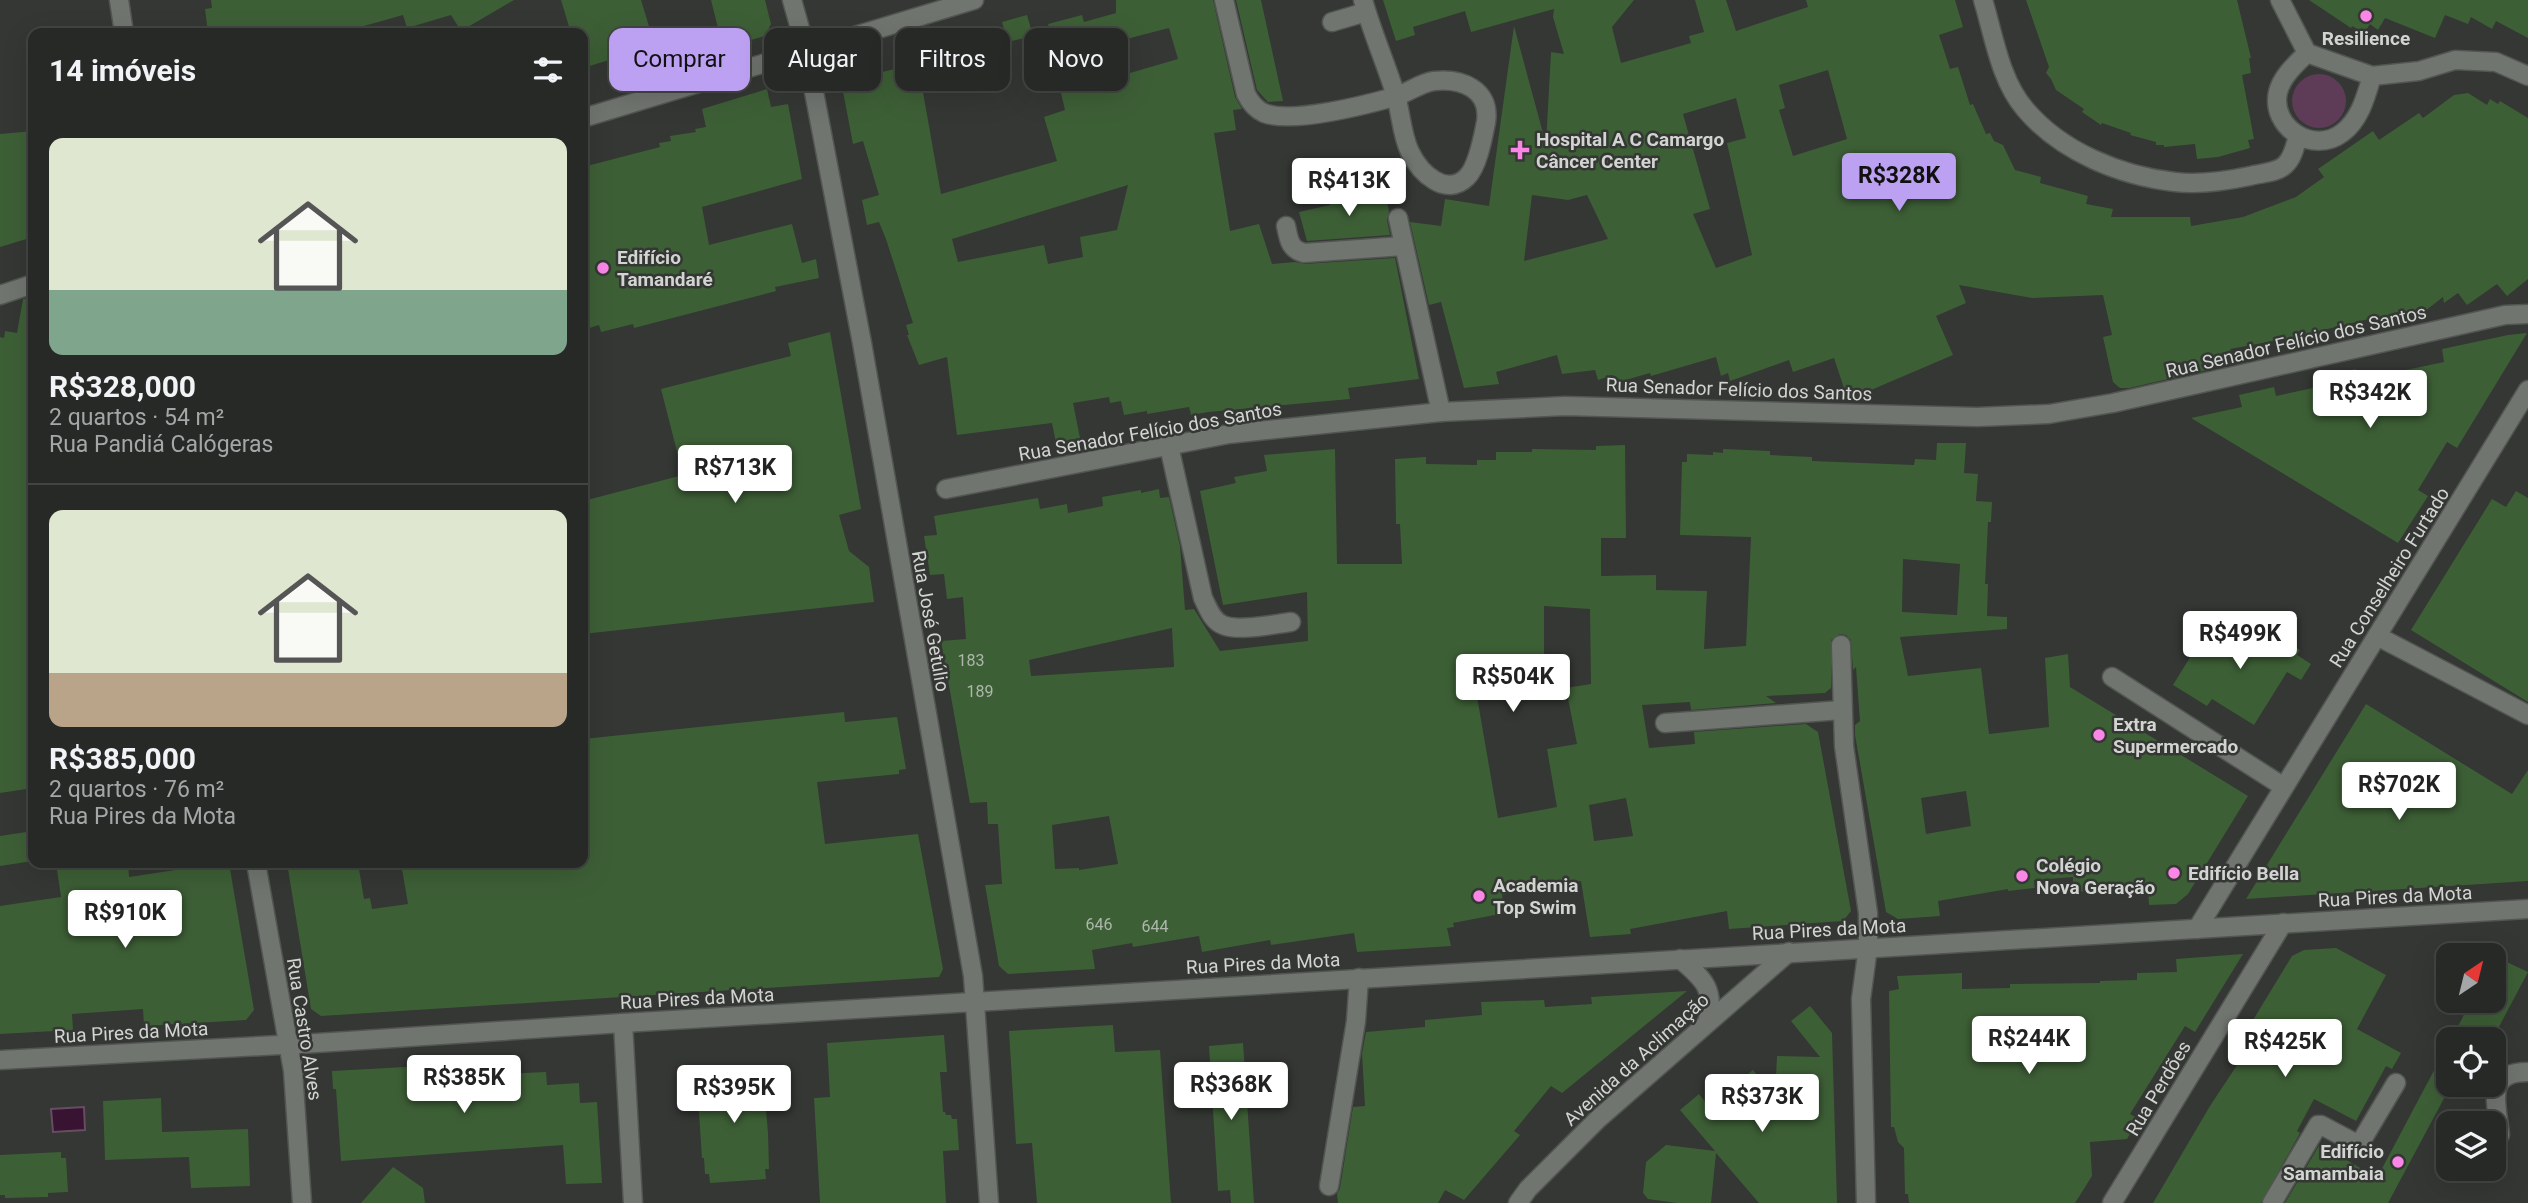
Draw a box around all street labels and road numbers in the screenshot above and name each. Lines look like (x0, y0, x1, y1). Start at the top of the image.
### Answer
street label: Rua Senador Felício dos Santos (2164, 300, 2429, 383)
street label: Rua Senador Felício dos Santos (1605, 373, 1873, 406)
street label: Rua Senador Felício dos Santos (1017, 397, 1283, 466)
street label: Rua Conselheiro Furtado (2325, 483, 2454, 672)
street label: Rua José Getúlio (907, 549, 954, 693)
street label: Rua Pires da Mota (2317, 881, 2473, 912)
street label: Rua Pires da Mota (1751, 914, 1907, 945)
street label: Rua Pires da Mota (1185, 948, 1341, 979)
street label: Rua Castro Alves (282, 956, 327, 1102)
street label: Rua Pires da Mota (619, 983, 775, 1014)
street label: Avenida da Aclimação (1559, 988, 1714, 1131)
street label: Rua Pires da Mota (53, 1017, 209, 1048)
street label: Rua Perdões (2121, 1037, 2196, 1140)

